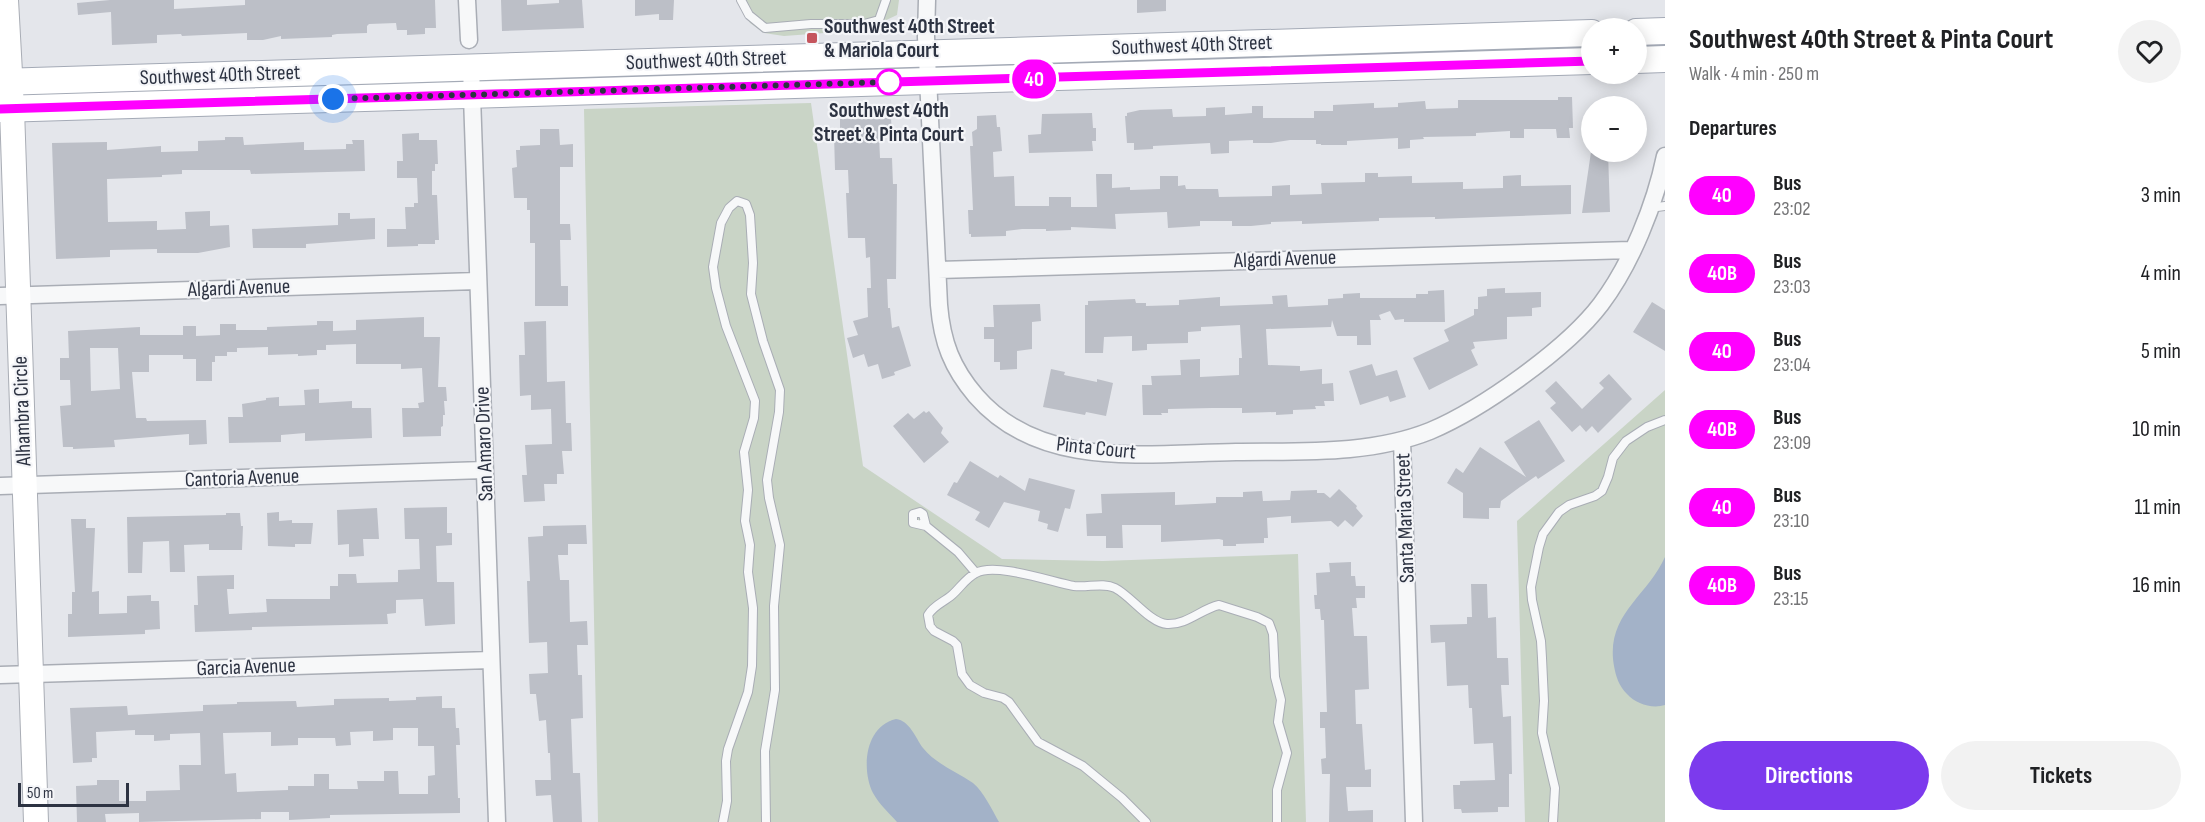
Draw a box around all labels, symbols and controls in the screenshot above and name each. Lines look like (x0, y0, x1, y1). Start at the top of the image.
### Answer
place label: Southwest 40th Street & Mariola Court (824, 14, 995, 63)
map controls (1581, 18, 1647, 162)
button: + (1581, 18, 1647, 84)
button: heart (2118, 20, 2181, 83)
text: Southwest 40th Street & Pinta Court (1689, 23, 2053, 56)
street label: Southwest 40th Street (1111, 30, 1273, 60)
marker: Southwest 40th Street & Mariola Court (805, 31, 819, 45)
street label: Southwest 40th Street (625, 45, 787, 75)
street label: Southwest 40th Street (139, 60, 301, 90)
line badge: 40 (1007, 60, 1061, 98)
text: Walk · 4 min · 250 m (1689, 62, 1819, 86)
text: 40 (1024, 67, 1044, 92)
marker: Southwest 40th Street & Pinta Court (876, 69, 902, 95)
your location (318, 84, 348, 114)
button: − (1581, 96, 1647, 162)
place label: Southwest 40th Street & Pinta Court (814, 98, 964, 147)
text: Departures (1689, 115, 1777, 142)
text: Bus (1773, 170, 1802, 197)
text: 3 min (2141, 182, 2181, 209)
text: 40 (1712, 183, 1732, 208)
text: 23:02 (1773, 197, 1811, 221)
street label: Algardi Avenue (1232, 245, 1337, 273)
text: Bus (1773, 248, 1802, 275)
text: 4 min (2141, 260, 2181, 287)
text: 40B (1707, 261, 1737, 286)
street label: Algardi Avenue (186, 274, 291, 302)
text: 23:03 (1773, 275, 1811, 299)
text: Bus (1773, 326, 1802, 353)
text: 5 min (2141, 338, 2181, 365)
text: 40 (1712, 339, 1732, 364)
text: 23:04 (1773, 353, 1811, 377)
street label: Alhambra Circle (8, 356, 36, 467)
street label: San Amaro Drive (470, 386, 498, 502)
text: Bus (1773, 404, 1802, 431)
text: 10 min (2132, 416, 2181, 443)
text: 40B (1707, 417, 1737, 442)
street label: Pinta Court (1055, 431, 1137, 465)
text: 23:09 (1773, 431, 1811, 455)
street label: Santa Maria Street (1390, 453, 1420, 583)
street label: Cantoria Avenue (184, 464, 300, 492)
text: Bus (1773, 482, 1802, 509)
text: 11 min (2134, 494, 2181, 521)
text: 40 (1712, 495, 1732, 520)
text: 23:10 (1773, 509, 1809, 533)
text: Bus (1773, 560, 1802, 587)
text: 16 min (2133, 572, 2181, 599)
text: 40B (1707, 573, 1737, 598)
text: 23:15 (1773, 587, 1808, 611)
street label: Garcia Avenue (196, 653, 296, 681)
button: Directions (1689, 741, 1929, 810)
button: Tickets (1941, 741, 2181, 810)
scale bar (18, 780, 129, 808)
text: 50 m (27, 784, 53, 803)

